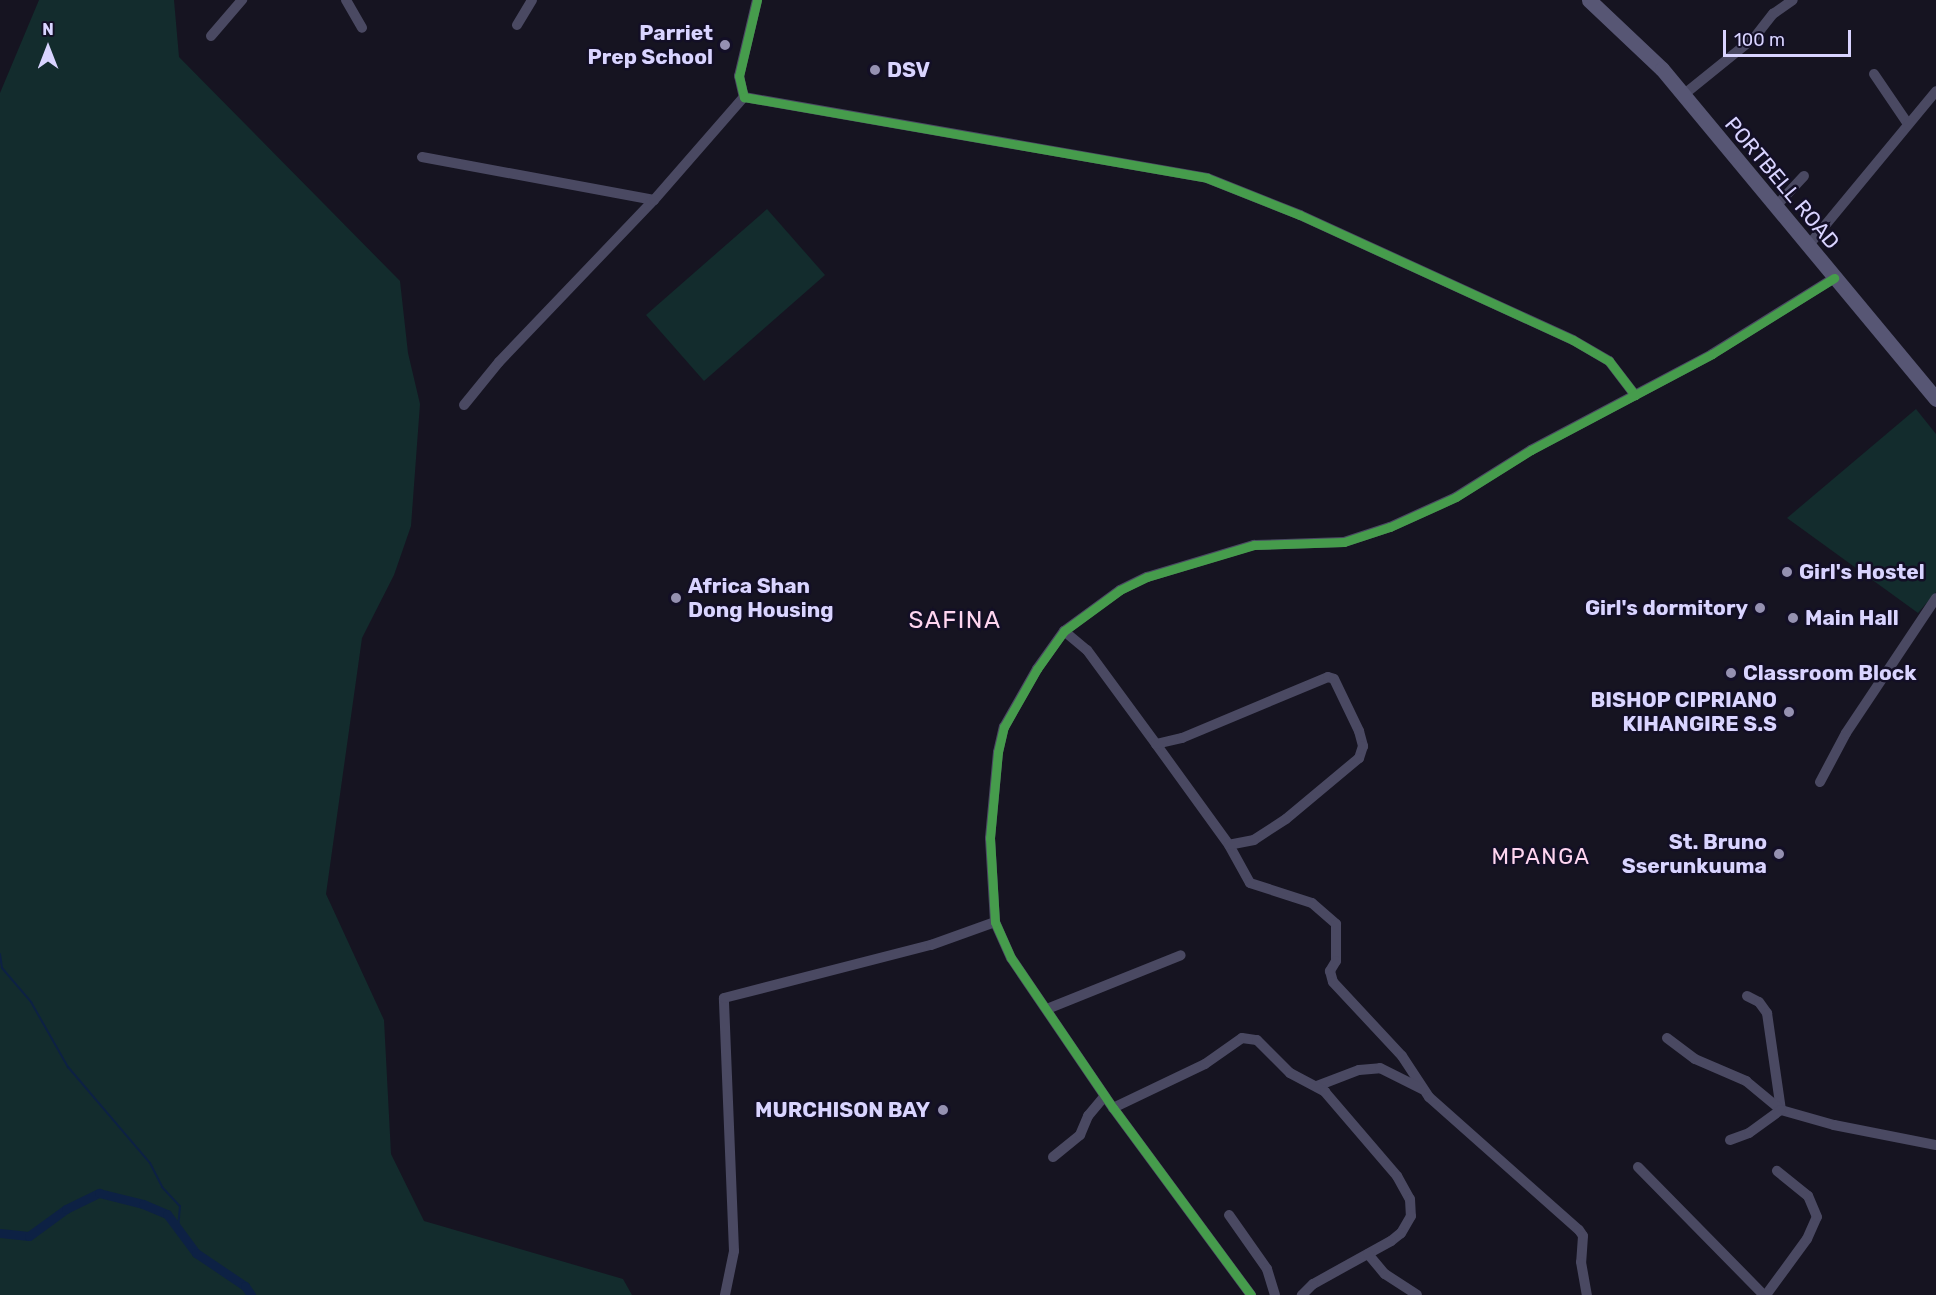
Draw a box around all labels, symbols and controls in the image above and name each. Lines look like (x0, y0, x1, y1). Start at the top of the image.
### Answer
north arrow (18, 18, 78, 78)
scale bar (1726, 18, 1854, 56)
text: N (42, 20, 54, 39)
place label: Parriet Prep School (588, 20, 713, 70)
text: 100 m (1734, 29, 1785, 51)
marker: Parriet Prep School (718, 38, 732, 52)
place label: DSV (887, 57, 930, 83)
marker: DSV (868, 63, 882, 77)
street label: PORTBELL ROAD (1719, 112, 1845, 254)
place label: Girl's Hostel (1799, 559, 1925, 585)
marker: Girl's Hostel (1780, 565, 1794, 579)
place label: Africa Shan Dong Housing (688, 573, 834, 623)
marker: Africa Shan Dong Housing (669, 591, 683, 605)
place label: Girl's dormitory (1585, 595, 1748, 621)
marker: Girl's dormitory (1753, 601, 1767, 615)
place label: Main Hall (1805, 605, 1899, 631)
district label: SAFINA (908, 607, 1002, 635)
marker: Main Hall (1786, 611, 1800, 625)
place label: Classroom Block (1743, 660, 1916, 686)
marker: Classroom Block (1724, 666, 1738, 680)
place label: BISHOP CIPRIANO KIHANGIRE S.S (1590, 687, 1777, 737)
marker: BISHOP CIPRIANO KIHANGIRE S.S (1782, 705, 1796, 719)
place label: St. Bruno Sserunkuuma (1622, 829, 1767, 879)
district label: MPANGA (1491, 844, 1591, 870)
marker: St. Bruno Sserunkuuma (1772, 847, 1786, 861)
place label: MURCHISON BAY (755, 1097, 930, 1123)
marker: MURCHISON BAY (934, 1101, 952, 1119)

